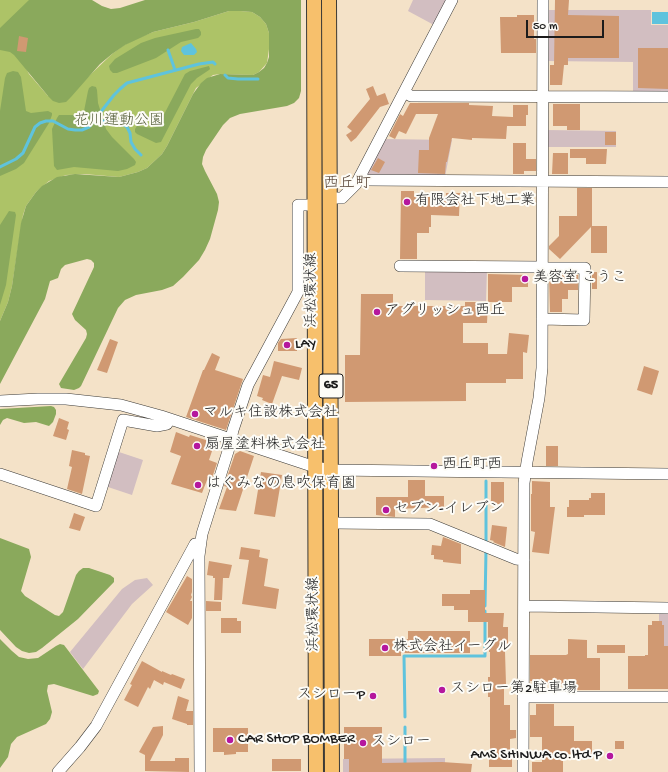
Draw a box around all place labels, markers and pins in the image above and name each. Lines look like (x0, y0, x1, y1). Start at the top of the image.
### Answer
place label: 有限会社下地工業 (415, 193, 535, 211)
marker: 有限会社下地工業 (402, 197, 412, 207)
place label: 美容室 こうこ (533, 270, 627, 288)
marker: 美容室 こうこ (520, 274, 530, 284)
place label: アグリッシュ西丘 (385, 303, 505, 321)
marker: アグリッシュ西丘 (372, 307, 382, 317)
place label: LAY (295, 336, 316, 354)
marker: LAY (282, 340, 292, 350)
place label: マルキ住設株式会社 (203, 405, 338, 423)
marker: マルキ住設株式会社 (190, 409, 200, 419)
place label: 扇屋塗料株式会社 (205, 437, 325, 455)
marker: 扇屋塗料株式会社 (192, 441, 202, 451)
place label: 西丘町西 (442, 457, 502, 475)
marker: 西丘町西 (429, 461, 439, 471)
place label: はぐみなの息吹保育園 (206, 476, 356, 494)
marker: はぐみなの息吹保育園 (193, 480, 203, 490)
place label: セブン-イレブン (394, 501, 504, 519)
marker: セブン-イレブン (381, 505, 391, 515)
place label: 株式会社イーグル (393, 639, 512, 657)
marker: 株式会社イーグル (380, 643, 390, 653)
place label: スシロー第2駐車場 (450, 681, 577, 699)
marker: スシロー第2駐車場 (437, 685, 447, 695)
place label: スシローP (297, 687, 365, 705)
marker: スシローP (368, 691, 378, 701)
place label: CAR SHOP BOMBER (238, 731, 355, 749)
place label: スシロー (371, 734, 431, 752)
marker: CAR SHOP BOMBER (225, 735, 235, 745)
marker: スシロー (358, 738, 368, 748)
place label: AMS SHINWA co.ltd P (471, 747, 602, 765)
marker: AMS SHINWA co.ltd P (605, 751, 615, 761)

